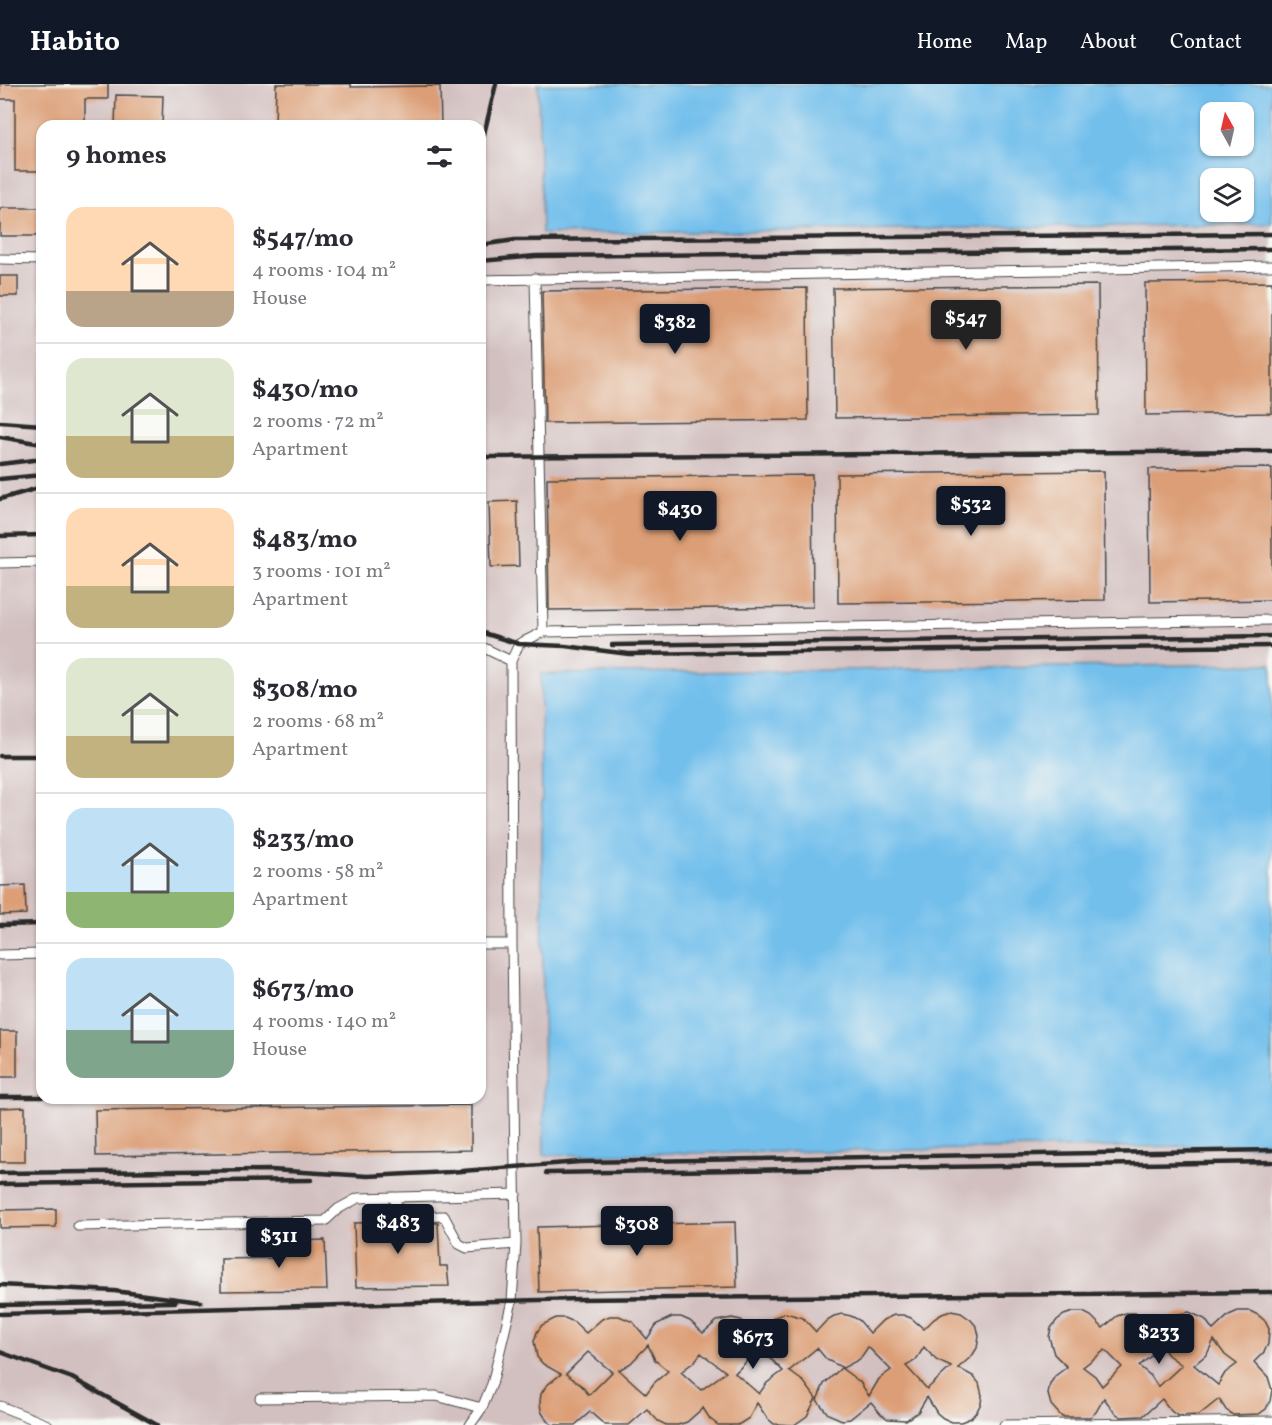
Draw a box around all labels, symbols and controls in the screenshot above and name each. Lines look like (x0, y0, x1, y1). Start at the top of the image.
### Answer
text: Habito (30, 23, 120, 62)
text: Home (917, 28, 972, 57)
text: Map (1005, 28, 1047, 57)
text: About (1080, 28, 1137, 57)
text: Contact (1170, 28, 1242, 57)
north arrow (1200, 102, 1254, 156)
map controls (1200, 102, 1254, 222)
text: 9 homes (66, 138, 167, 174)
icon: filters (423, 140, 456, 173)
button: layers (1200, 168, 1254, 222)
text: $547/mo (252, 221, 354, 257)
icon: home (114, 231, 186, 303)
text: 4 rooms · 104 m² (252, 257, 396, 285)
text: House (252, 285, 307, 313)
pin: $547 (930, 300, 1002, 351)
pin: $382 (639, 304, 711, 355)
text: $547 (945, 305, 987, 333)
text: $382 (654, 309, 696, 337)
text: $430/mo (252, 372, 358, 408)
icon: home (114, 382, 186, 454)
text: 2 rooms · 72 m² (252, 408, 384, 436)
text: Apartment (252, 436, 348, 464)
pin: $532 (935, 486, 1007, 537)
pin: $430 (644, 491, 716, 542)
text: $532 (950, 491, 992, 519)
text: $430 (658, 496, 702, 524)
text: $483/mo (252, 522, 357, 558)
icon: home (114, 532, 186, 604)
text: 3 rooms · 101 m² (252, 558, 391, 586)
text: Apartment (252, 586, 348, 614)
text: $308/mo (252, 672, 358, 708)
icon: home (114, 682, 186, 754)
text: 2 rooms · 68 m² (252, 708, 384, 736)
text: Apartment (252, 736, 348, 764)
text: $233/mo (252, 822, 354, 858)
icon: home (114, 832, 186, 904)
text: 2 rooms · 58 m² (252, 858, 383, 886)
text: Apartment (252, 886, 348, 914)
text: $673/mo (252, 972, 354, 1008)
icon: home (114, 982, 186, 1054)
text: 4 rooms · 140 m² (252, 1008, 396, 1036)
text: House (252, 1036, 307, 1064)
pin: $483 (362, 1204, 434, 1255)
pin: $308 (601, 1206, 673, 1257)
text: $483 (376, 1209, 420, 1237)
text: $308 (615, 1211, 659, 1239)
pin: $311 (243, 1218, 315, 1269)
text: $311 (260, 1223, 298, 1251)
pin: $233 (1123, 1314, 1195, 1365)
pin: $673 (717, 1319, 789, 1370)
text: $233 (1138, 1319, 1180, 1347)
text: $673 (732, 1324, 774, 1352)

